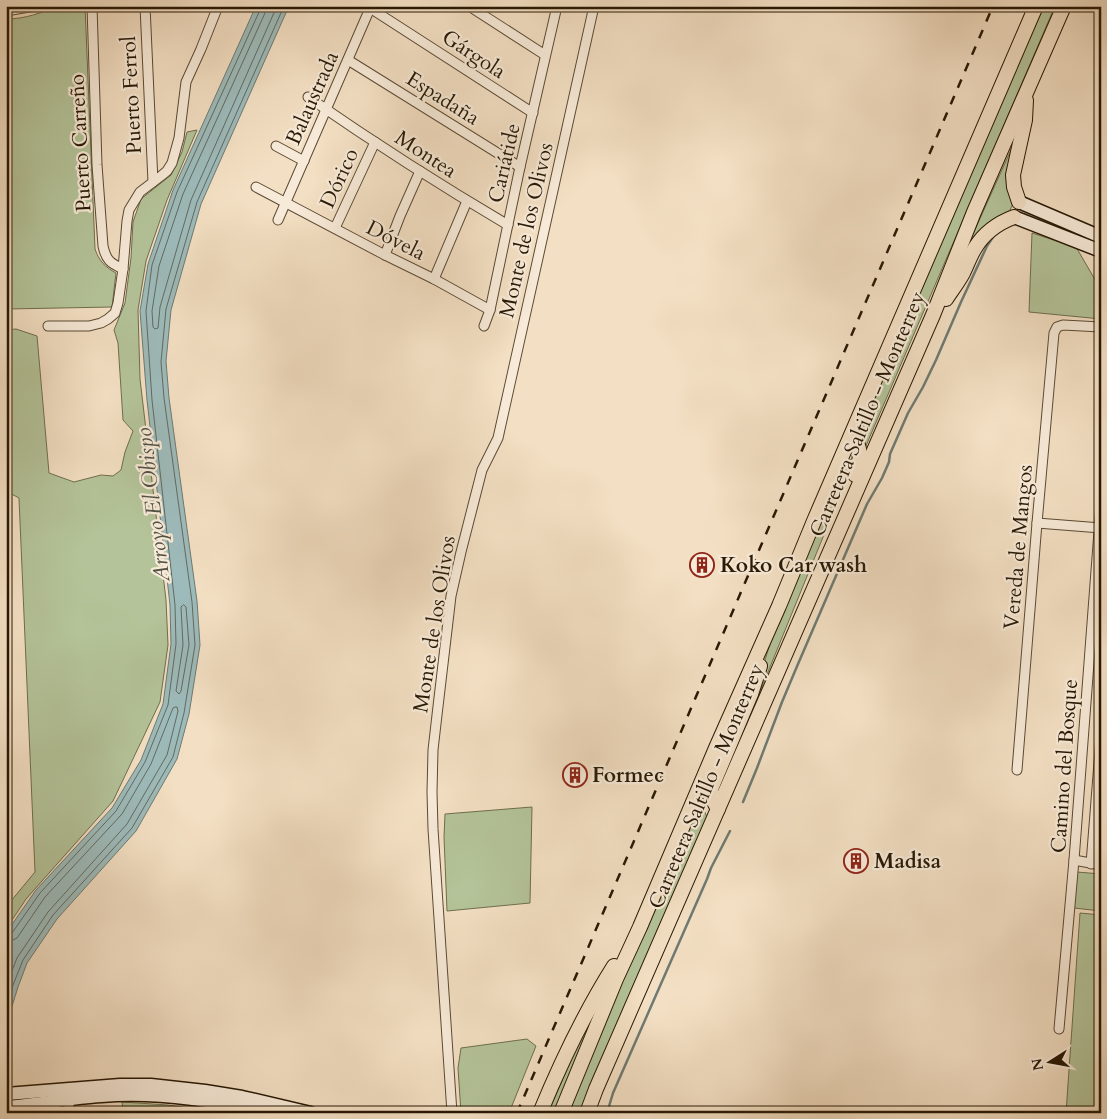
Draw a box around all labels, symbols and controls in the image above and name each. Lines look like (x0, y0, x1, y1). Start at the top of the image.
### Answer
street label: Gárgola (436, 23, 511, 86)
street label: Puerto Ferrol (114, 35, 149, 155)
street label: Balaustrada (279, 47, 346, 150)
street label: Espadaña (400, 65, 485, 132)
street label: Puerto Carreño (62, 73, 99, 213)
street label: Cariátide (481, 120, 528, 206)
street label: Montea (389, 124, 462, 185)
street label: Monte de los Olivos (492, 140, 561, 321)
street label: Dórico (313, 144, 366, 213)
street label: Dóvela (361, 213, 430, 268)
street label: Carretera Saltillo - Monterrey (803, 287, 932, 541)
water label: Arroyo El Obispo (129, 426, 177, 585)
street label: Vereda de Mangos (997, 463, 1040, 631)
street label: Monte de los Olivos (406, 533, 463, 715)
place label: Koko Car wash (720, 551, 867, 580)
building icon: Koko Car wash (689, 552, 715, 578)
street label: Carretera Saltillo - Monterrey (642, 659, 771, 913)
street label: Camino del Bosque (1044, 678, 1085, 854)
place label: Formec (592, 761, 664, 790)
building icon: Formec (562, 762, 588, 788)
place label: Madisa (874, 847, 942, 876)
building icon: Madisa (843, 848, 869, 874)
north arrow (1024, 1036, 1074, 1086)
text: N (1027, 1057, 1048, 1072)

